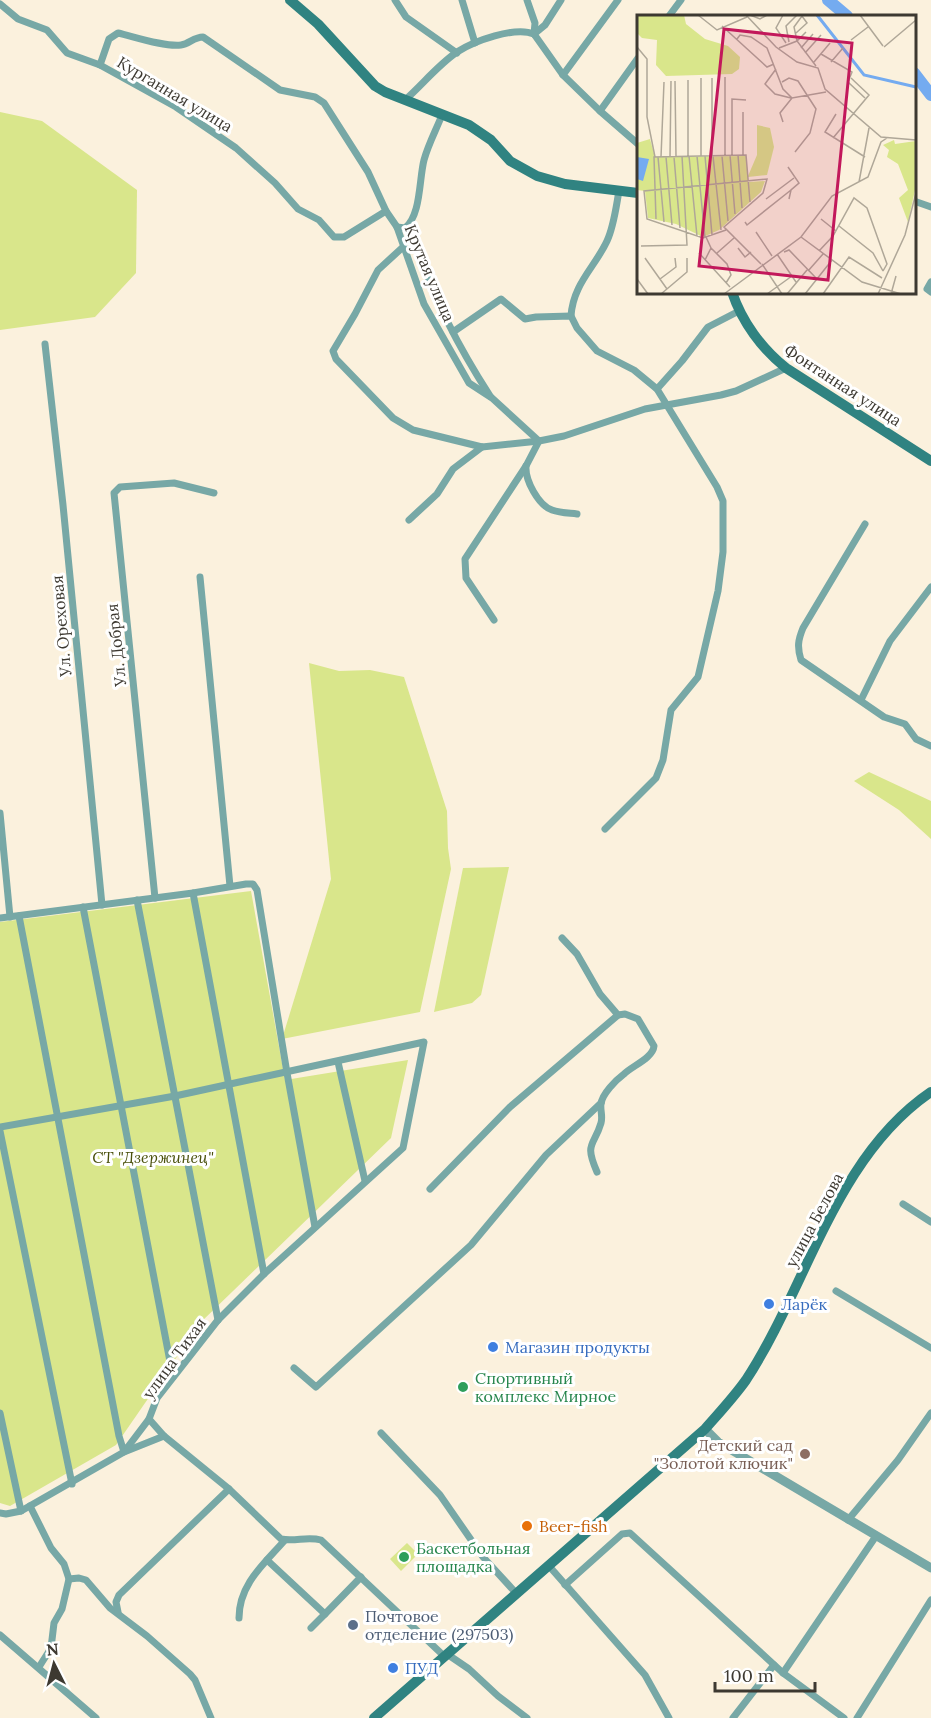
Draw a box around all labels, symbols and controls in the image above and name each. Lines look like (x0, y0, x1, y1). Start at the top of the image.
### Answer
inset map (637, 15, 916, 294)
street label: Курганная улица (114, 52, 236, 136)
street label: Крутая улица (400, 221, 460, 325)
street label: Фонтанная улица (781, 340, 905, 430)
street label: Ул. Ореховая (47, 575, 75, 678)
street label: Ул. Добрая (102, 603, 130, 688)
park label: СТ "Дзержинец" (92, 1147, 214, 1167)
street label: улица Белова (781, 1169, 847, 1271)
place label: Ларёк (781, 1294, 828, 1314)
marker: Ларёк (762, 1297, 776, 1311)
street label: улица Тихая (138, 1313, 210, 1403)
place label: Магазин продукты (505, 1337, 650, 1357)
marker: Магазин продукты (486, 1340, 500, 1354)
place label: Спортивный комплекс Мирное (475, 1368, 616, 1406)
marker: Спортивный комплекс Мирное (456, 1380, 470, 1394)
place label: Детский сад "Золотой ключик" (654, 1435, 794, 1473)
marker: Детский сад "Золотой ключик" (798, 1447, 812, 1461)
place label: Beer-fish (539, 1516, 608, 1536)
marker: Beer-fish (520, 1519, 534, 1533)
place label: Баскетбольная площадка (416, 1538, 530, 1576)
marker: Баскетбольная площадка (397, 1550, 411, 1564)
place label: Почтовое отделение (297503) (365, 1606, 513, 1645)
marker: Почтовое отделение (297503) (346, 1618, 360, 1632)
north arrow (24, 1634, 84, 1694)
text: N (45, 1638, 60, 1660)
scale bar (715, 1655, 816, 1693)
place label: ПУД (405, 1658, 438, 1678)
marker: ПУД (386, 1661, 400, 1675)
text: 100 m (724, 1664, 774, 1687)

